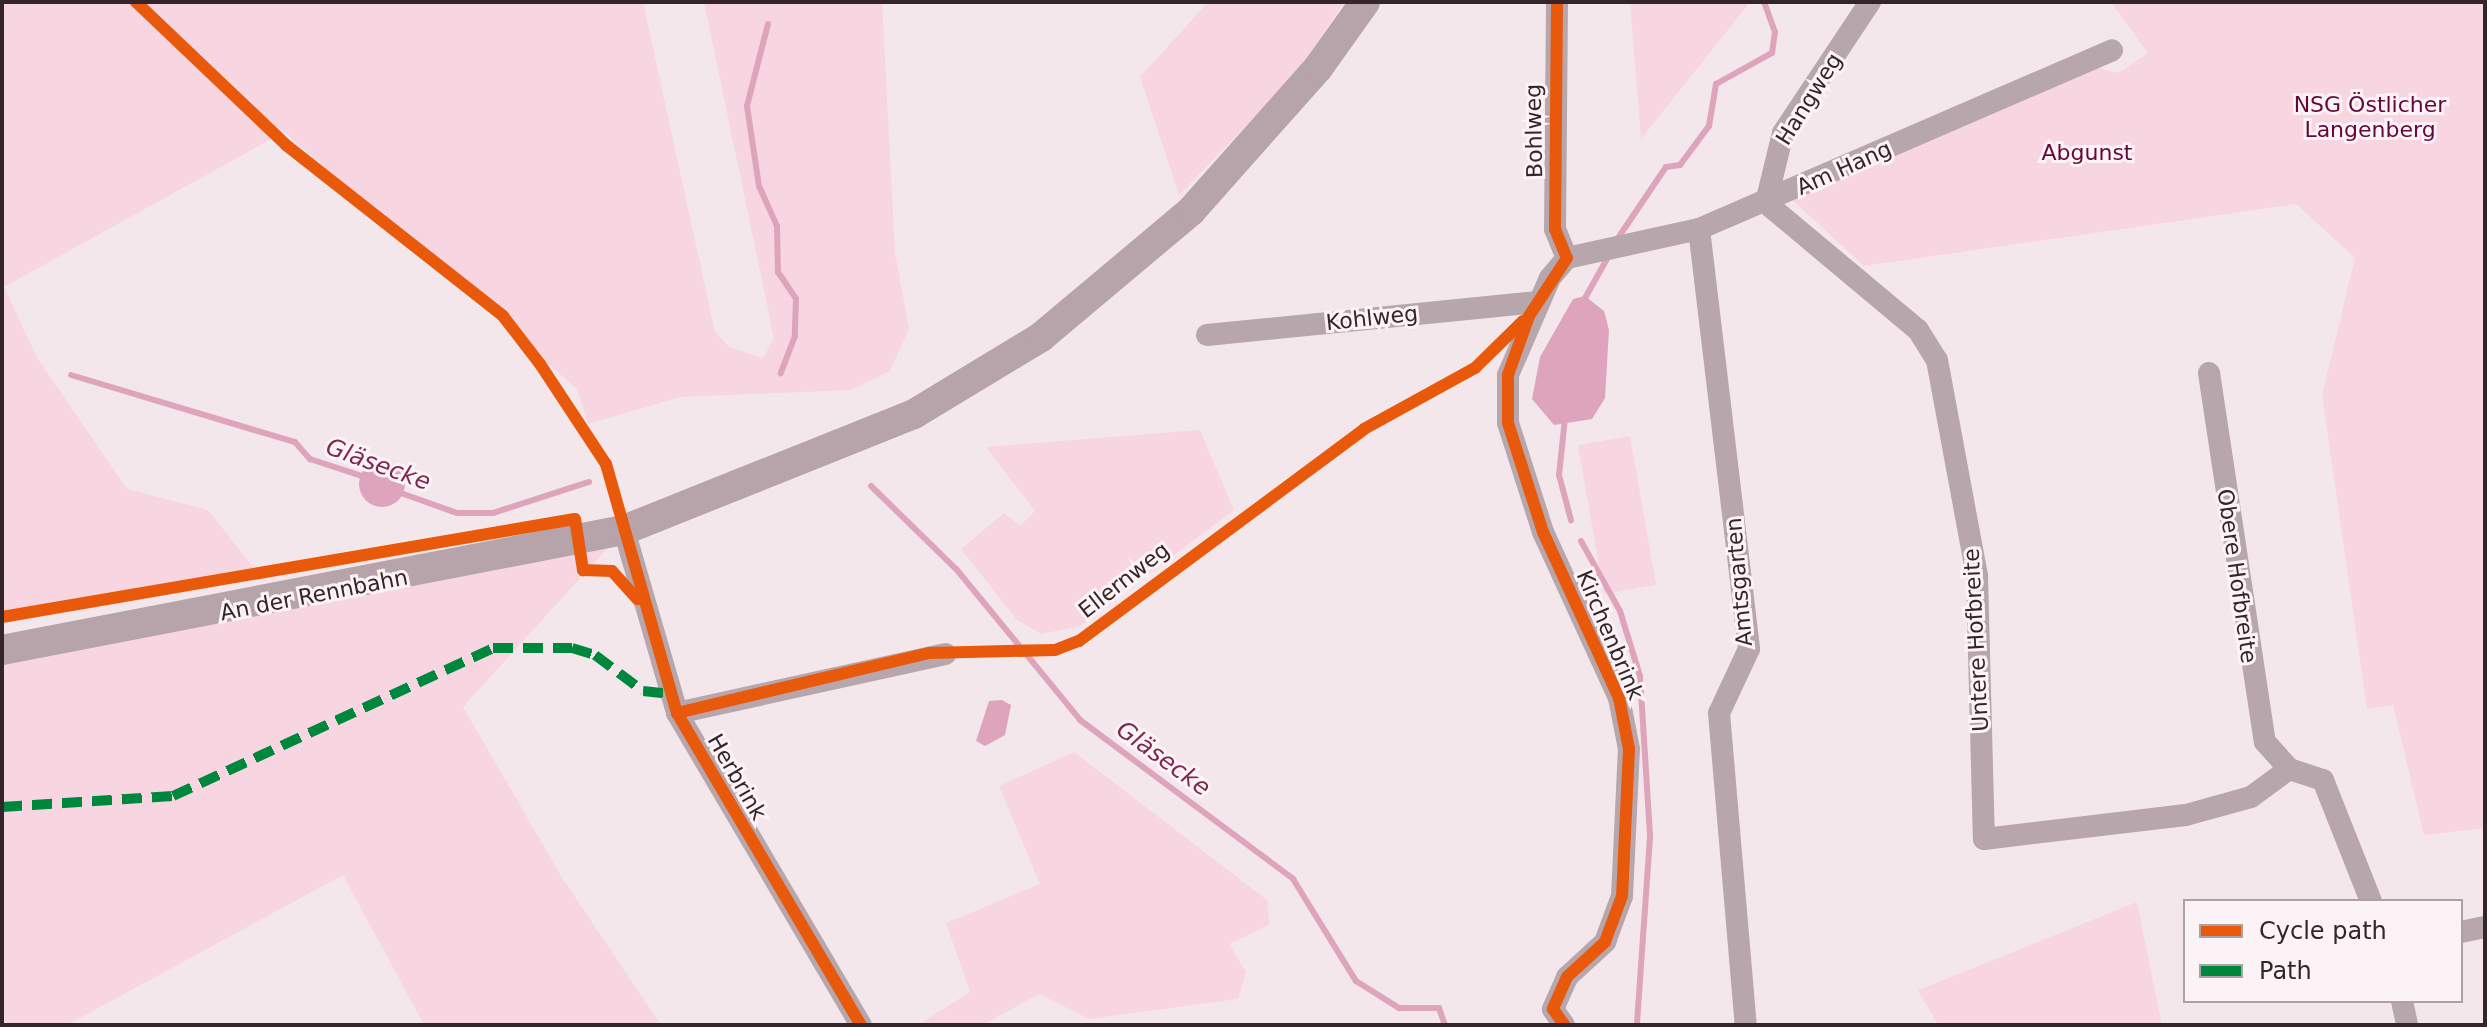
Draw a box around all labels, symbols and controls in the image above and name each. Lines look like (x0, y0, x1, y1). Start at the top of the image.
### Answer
street label: Hangweg (1770, 48, 1848, 150)
street label: Bohlweg (1520, 84, 1548, 178)
park label: NSG Östlicher Langenberg (2294, 91, 2446, 142)
street label: Am Hang (1792, 135, 1896, 201)
park label: Abgunst (2042, 140, 2132, 166)
street label: Kohlweg (1325, 300, 1419, 336)
water label: Gläsecke (322, 433, 434, 497)
street label: Obere Hofbreite (2212, 487, 2262, 665)
street label: Amtsgarten (1720, 517, 1758, 647)
street label: Ellernweg (1073, 536, 1175, 624)
street label: Untere Hofbreite (1958, 548, 1994, 732)
street label: An der Rennbahn (218, 564, 410, 626)
street label: Kirchenbrink (1571, 566, 1649, 704)
water label: Gläsecke (1110, 715, 1216, 803)
street label: Herbrink (702, 729, 772, 825)
legend (2183, 899, 2463, 1003)
text: Cycle path (2259, 917, 2387, 945)
text: Path (2259, 957, 2312, 985)

